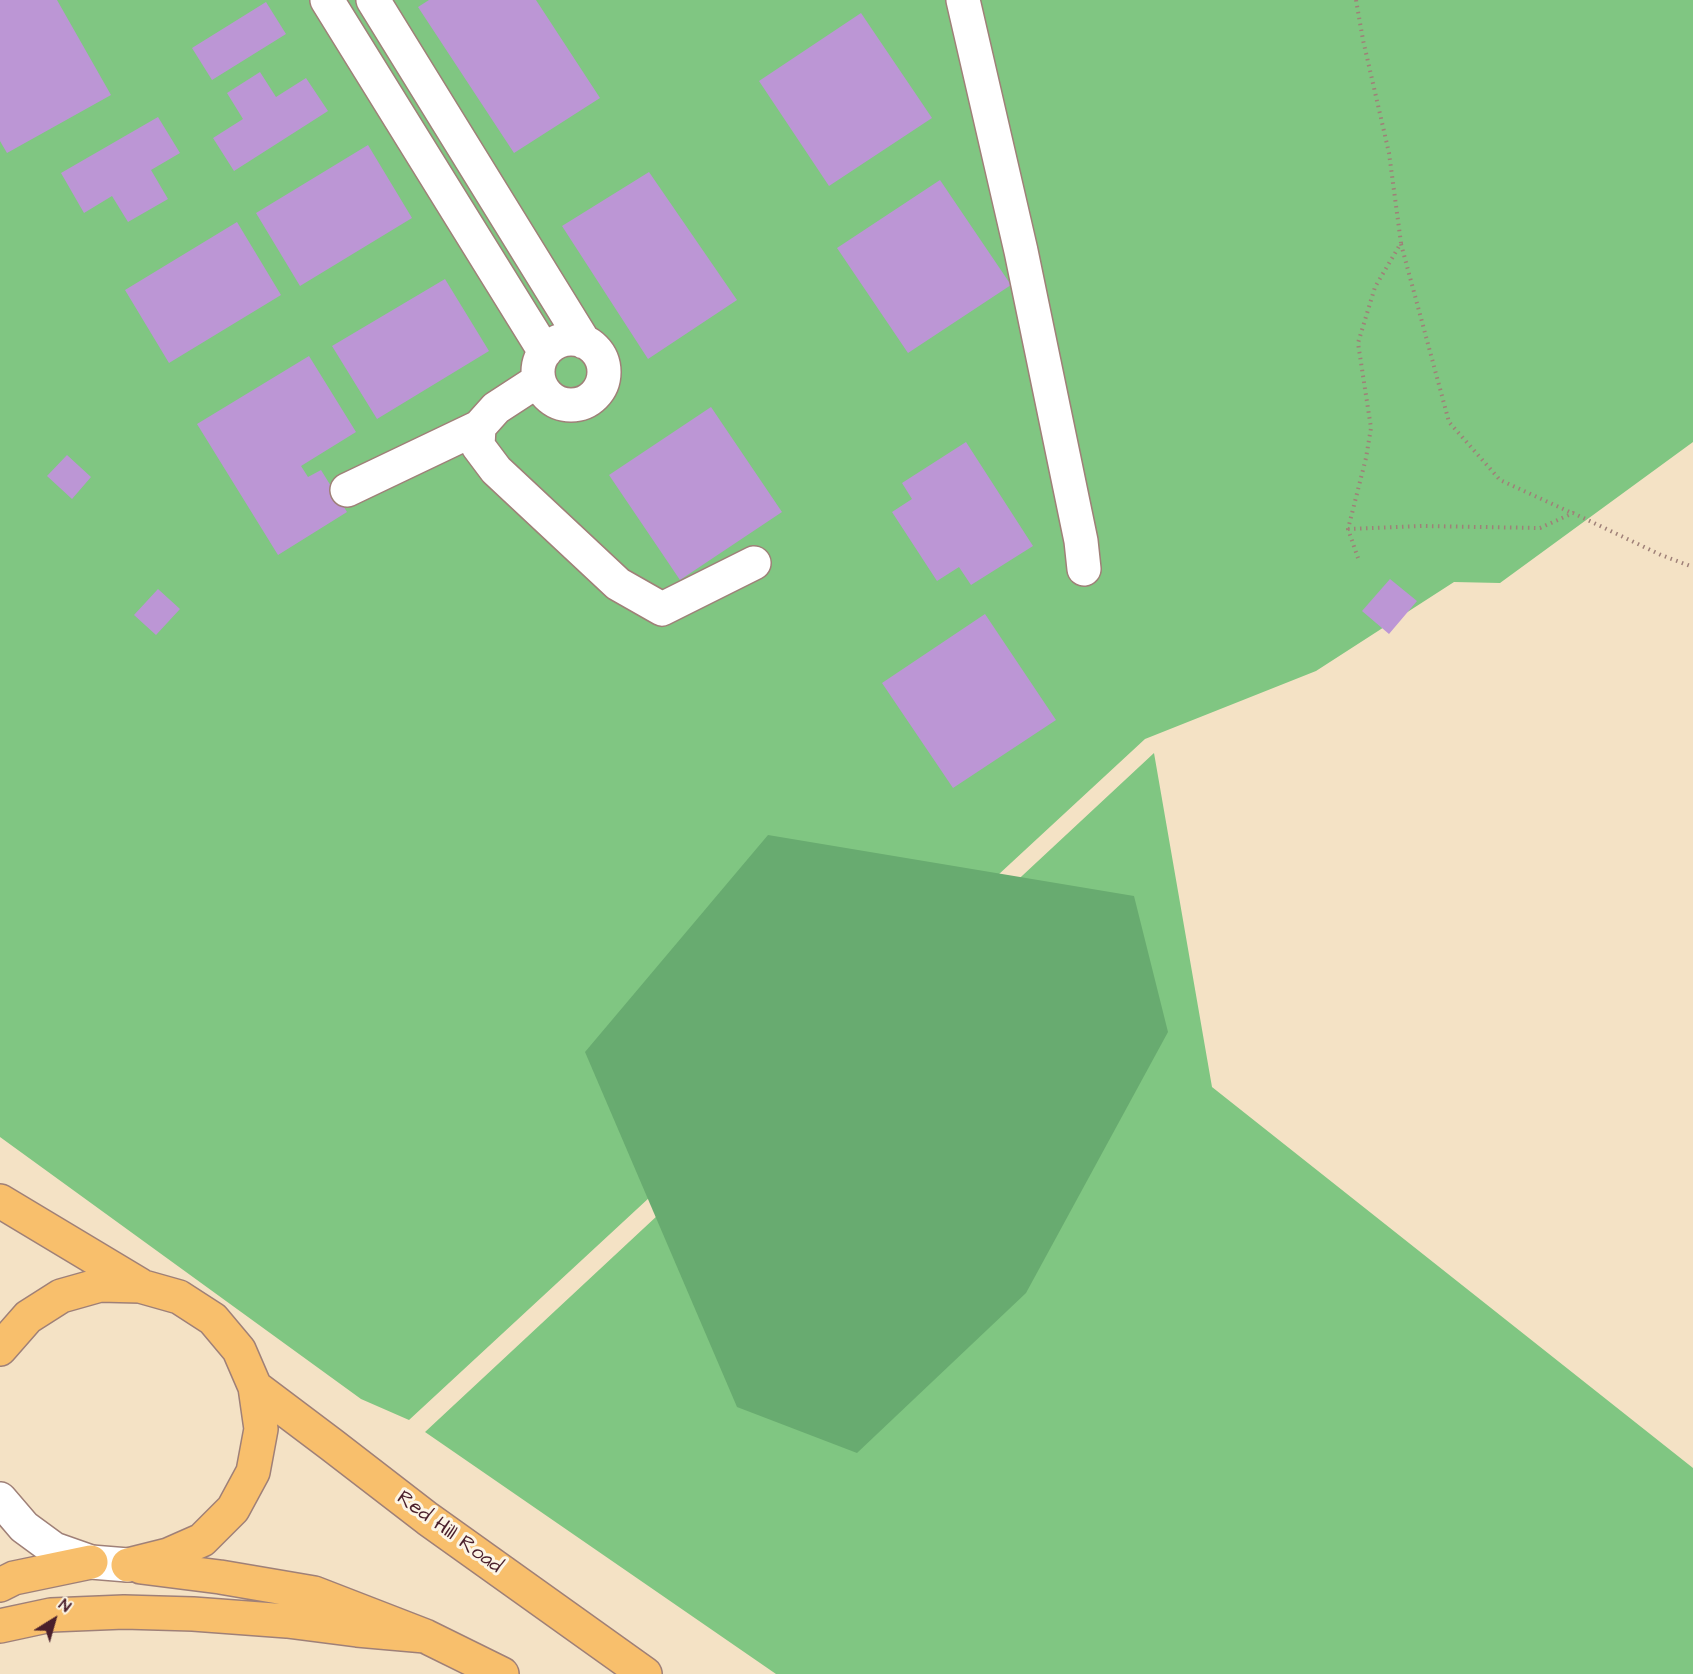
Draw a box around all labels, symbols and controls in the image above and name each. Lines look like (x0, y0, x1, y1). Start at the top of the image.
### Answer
street label: Red Hill Road (391, 1486, 507, 1580)
north arrow (24, 1590, 84, 1650)
text: N (54, 1594, 75, 1617)

